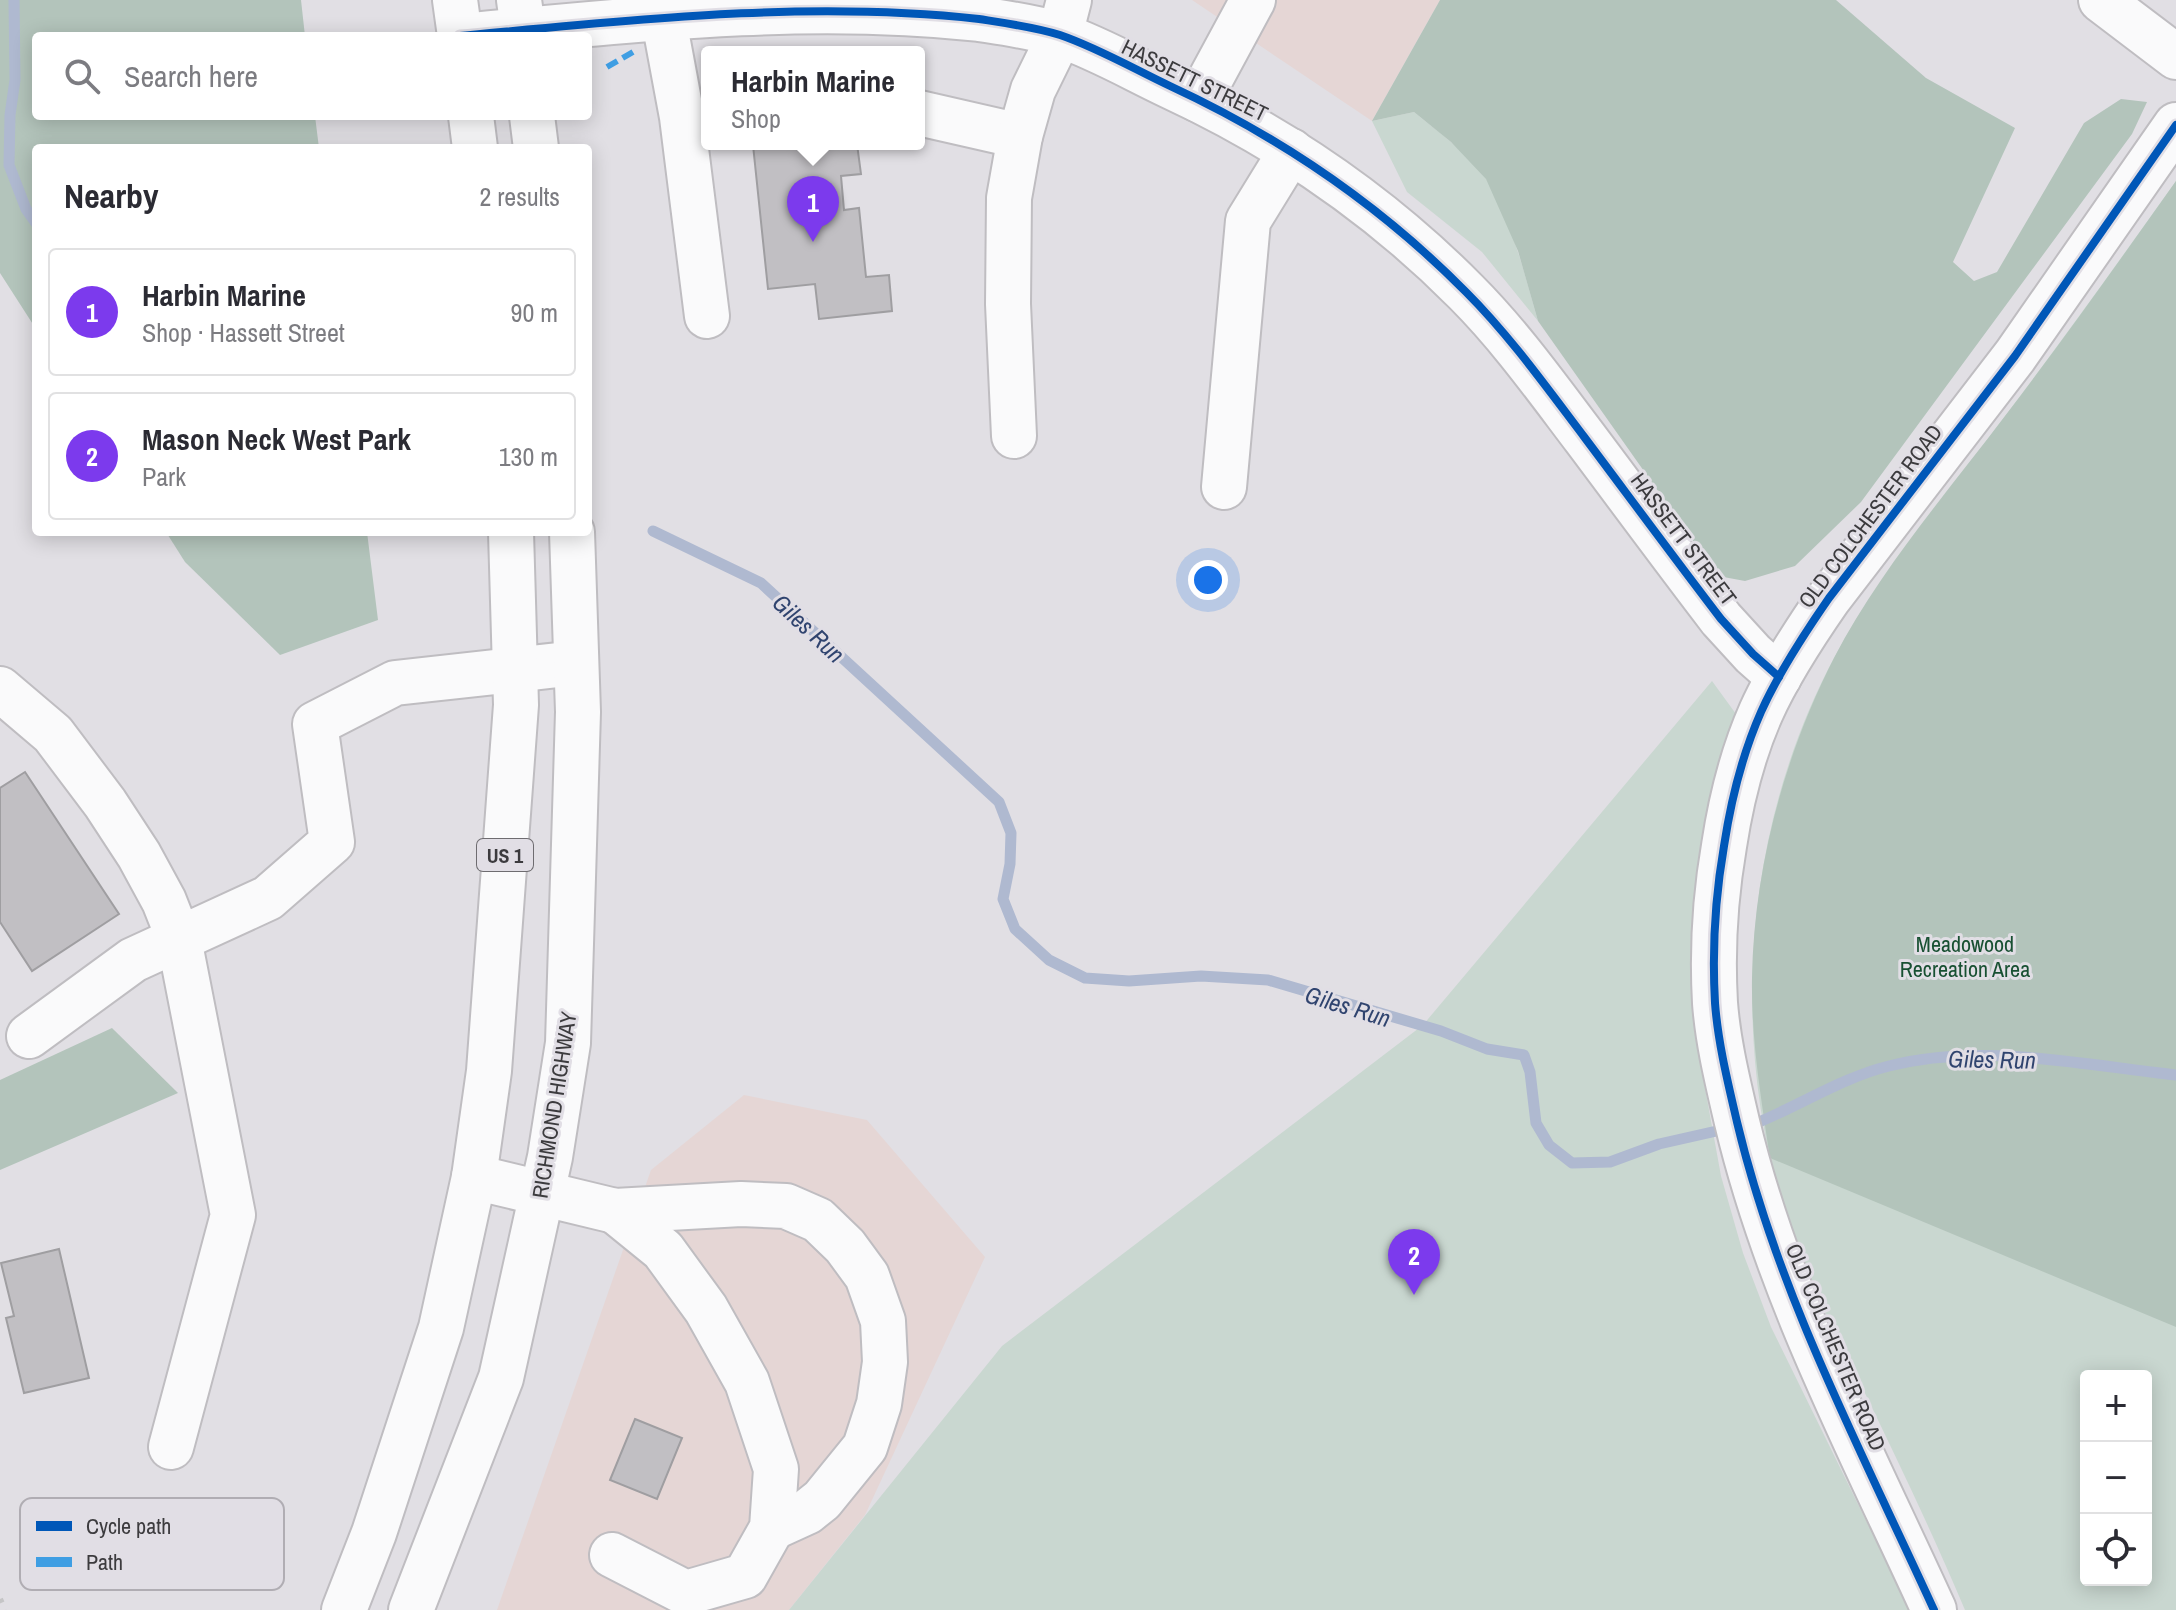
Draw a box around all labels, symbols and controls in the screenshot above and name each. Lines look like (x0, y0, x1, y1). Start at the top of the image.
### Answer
search box (32, 32, 592, 120)
street label: HASSETT STREET (1117, 32, 1273, 128)
popup (701, 46, 925, 150)
icon: search (60, 54, 104, 98)
text: Search here (124, 56, 258, 96)
text: Harbin Marine (731, 61, 895, 101)
text: Shop (731, 101, 781, 136)
text: Nearby (64, 173, 159, 219)
pin: 1 (787, 176, 839, 242)
text: 2 results (479, 179, 560, 214)
text: Harbin Marine (142, 275, 306, 315)
text: 1 (86, 295, 98, 330)
text: 90 m (511, 295, 558, 330)
text: Shop · Hassett Street (142, 315, 345, 350)
street label: OLD COLCHESTER ROAD (1791, 418, 1949, 614)
text: Mason Neck West Park (142, 419, 411, 459)
text: 2 (86, 439, 98, 474)
text: 130 m (499, 439, 558, 474)
text: Park (142, 459, 186, 494)
street label: HASSETT STREET (1624, 466, 1744, 612)
your location (1188, 560, 1228, 600)
water label: Giles Run (766, 586, 852, 670)
road number: US 1 (477, 839, 533, 871)
park label: Meadowood Recreation Area (1900, 929, 2030, 984)
water label: Giles Run (1301, 978, 1395, 1034)
street label: RICHMOND HIGHWAY (524, 1010, 584, 1200)
water label: Giles Run (1948, 1042, 2036, 1076)
pin: 2 (1388, 1229, 1440, 1295)
street label: OLD COLCHESTER ROAD (1779, 1239, 1893, 1455)
map controls (2080, 1370, 2152, 1586)
button: + (2080, 1370, 2152, 1442)
button: − (2080, 1442, 2152, 1514)
legend (20, 1498, 284, 1590)
text: Cycle path (86, 1511, 171, 1541)
button: locate (2080, 1514, 2152, 1586)
text: Path (86, 1547, 123, 1577)

